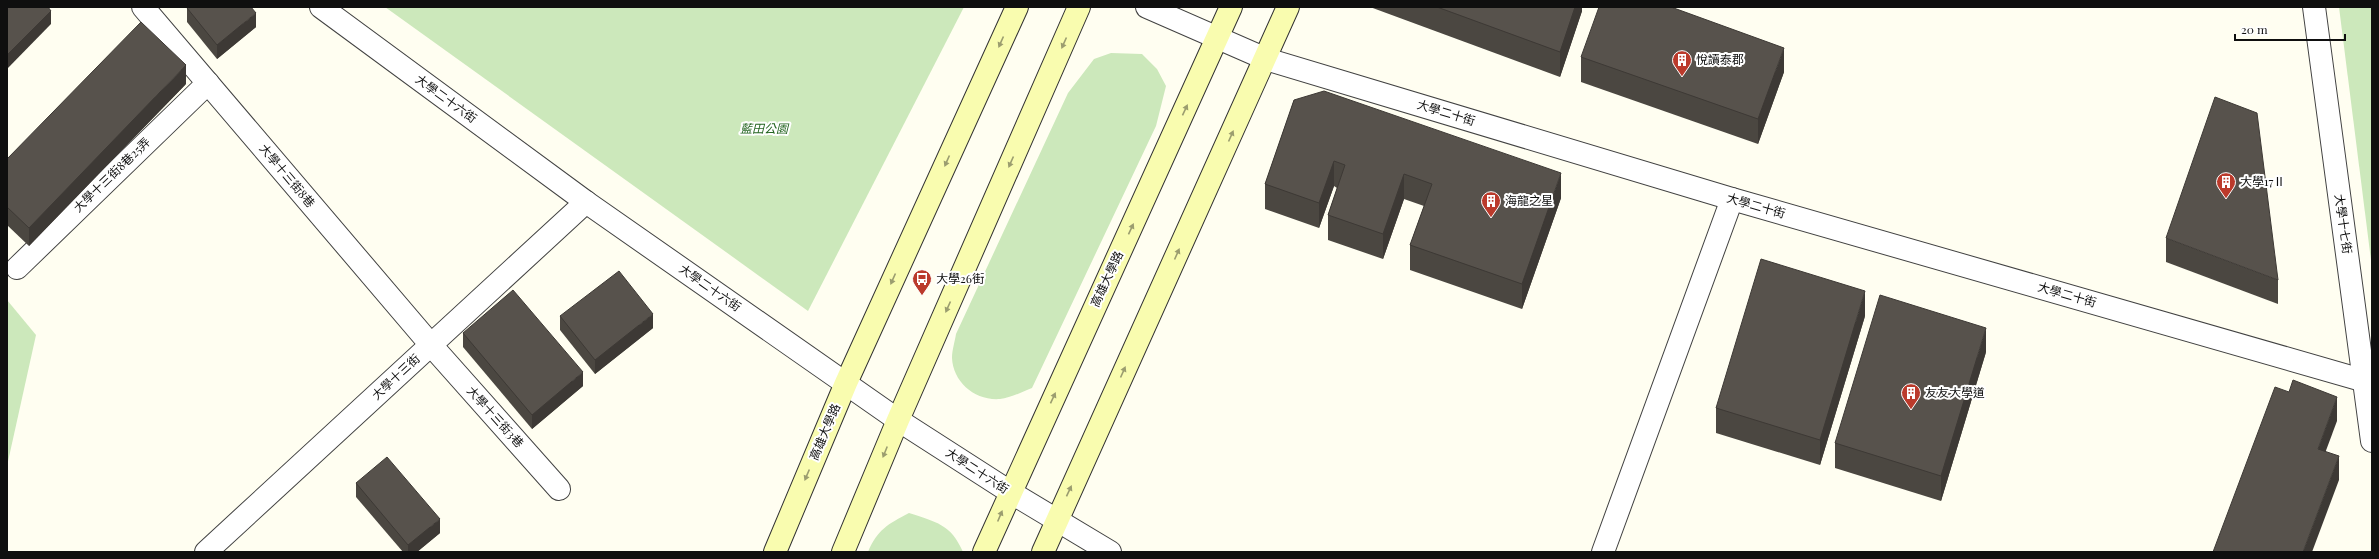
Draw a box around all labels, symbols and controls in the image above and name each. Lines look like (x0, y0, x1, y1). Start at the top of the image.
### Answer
scale bar (2235, 16, 2345, 42)
text: 20 m (2241, 21, 2268, 37)
one-way arrow (998, 37, 1004, 48)
one-way arrow (1060, 37, 1066, 49)
building icon: 悅讀泰郡 (1671, 49, 1693, 77)
place label: 悅讀泰郡 (1696, 51, 1744, 67)
street label: 大學二十六街 (413, 71, 480, 126)
street label: 大學二十街 (1415, 96, 1477, 128)
one-way arrow (1182, 105, 1188, 116)
park label: 藍田公園 (740, 120, 790, 136)
one-way arrow (1228, 130, 1234, 141)
street label: 大學十三街8巷25弄 (69, 133, 153, 215)
street label: 大學十三街8巷 (256, 140, 319, 210)
one-way arrow (944, 155, 950, 166)
one-way arrow (1008, 156, 1014, 168)
building icon: 大學17Ⅱ (2215, 171, 2237, 199)
place label: 大學17Ⅱ (2240, 173, 2285, 189)
street label: 大學二十街 (1725, 189, 1787, 221)
building icon: 海龍之星 (1480, 190, 1502, 218)
place label: 海龍之星 (1505, 192, 1553, 208)
street label: 大學十七街 (2332, 193, 2356, 255)
one-way arrow (1128, 222, 1134, 234)
street label: 高雄大學路 (1086, 248, 1126, 309)
one-way arrow (1174, 248, 1180, 260)
street label: 大學二十六街 (676, 260, 745, 314)
bus stop icon: 大學26街 (911, 268, 933, 296)
place label: 大學26街 (936, 270, 984, 286)
one-way arrow (890, 273, 896, 285)
street label: 大學二十街 (2036, 278, 2098, 310)
one-way arrow (945, 301, 951, 312)
street label: 大學十三街 (368, 350, 423, 403)
one-way arrow (1120, 367, 1126, 378)
street label: 大學十三街3巷 (464, 382, 528, 450)
building icon: 友友大學道 (1900, 382, 1922, 410)
place label: 友友大學道 (1925, 384, 1985, 400)
one-way arrow (1050, 392, 1056, 403)
street label: 高雄大學路 (805, 401, 843, 462)
street label: 大學二十六街 (943, 444, 1012, 496)
one-way arrow (882, 446, 888, 458)
one-way arrow (804, 470, 810, 482)
one-way arrow (1066, 485, 1072, 496)
one-way arrow (997, 510, 1003, 522)

